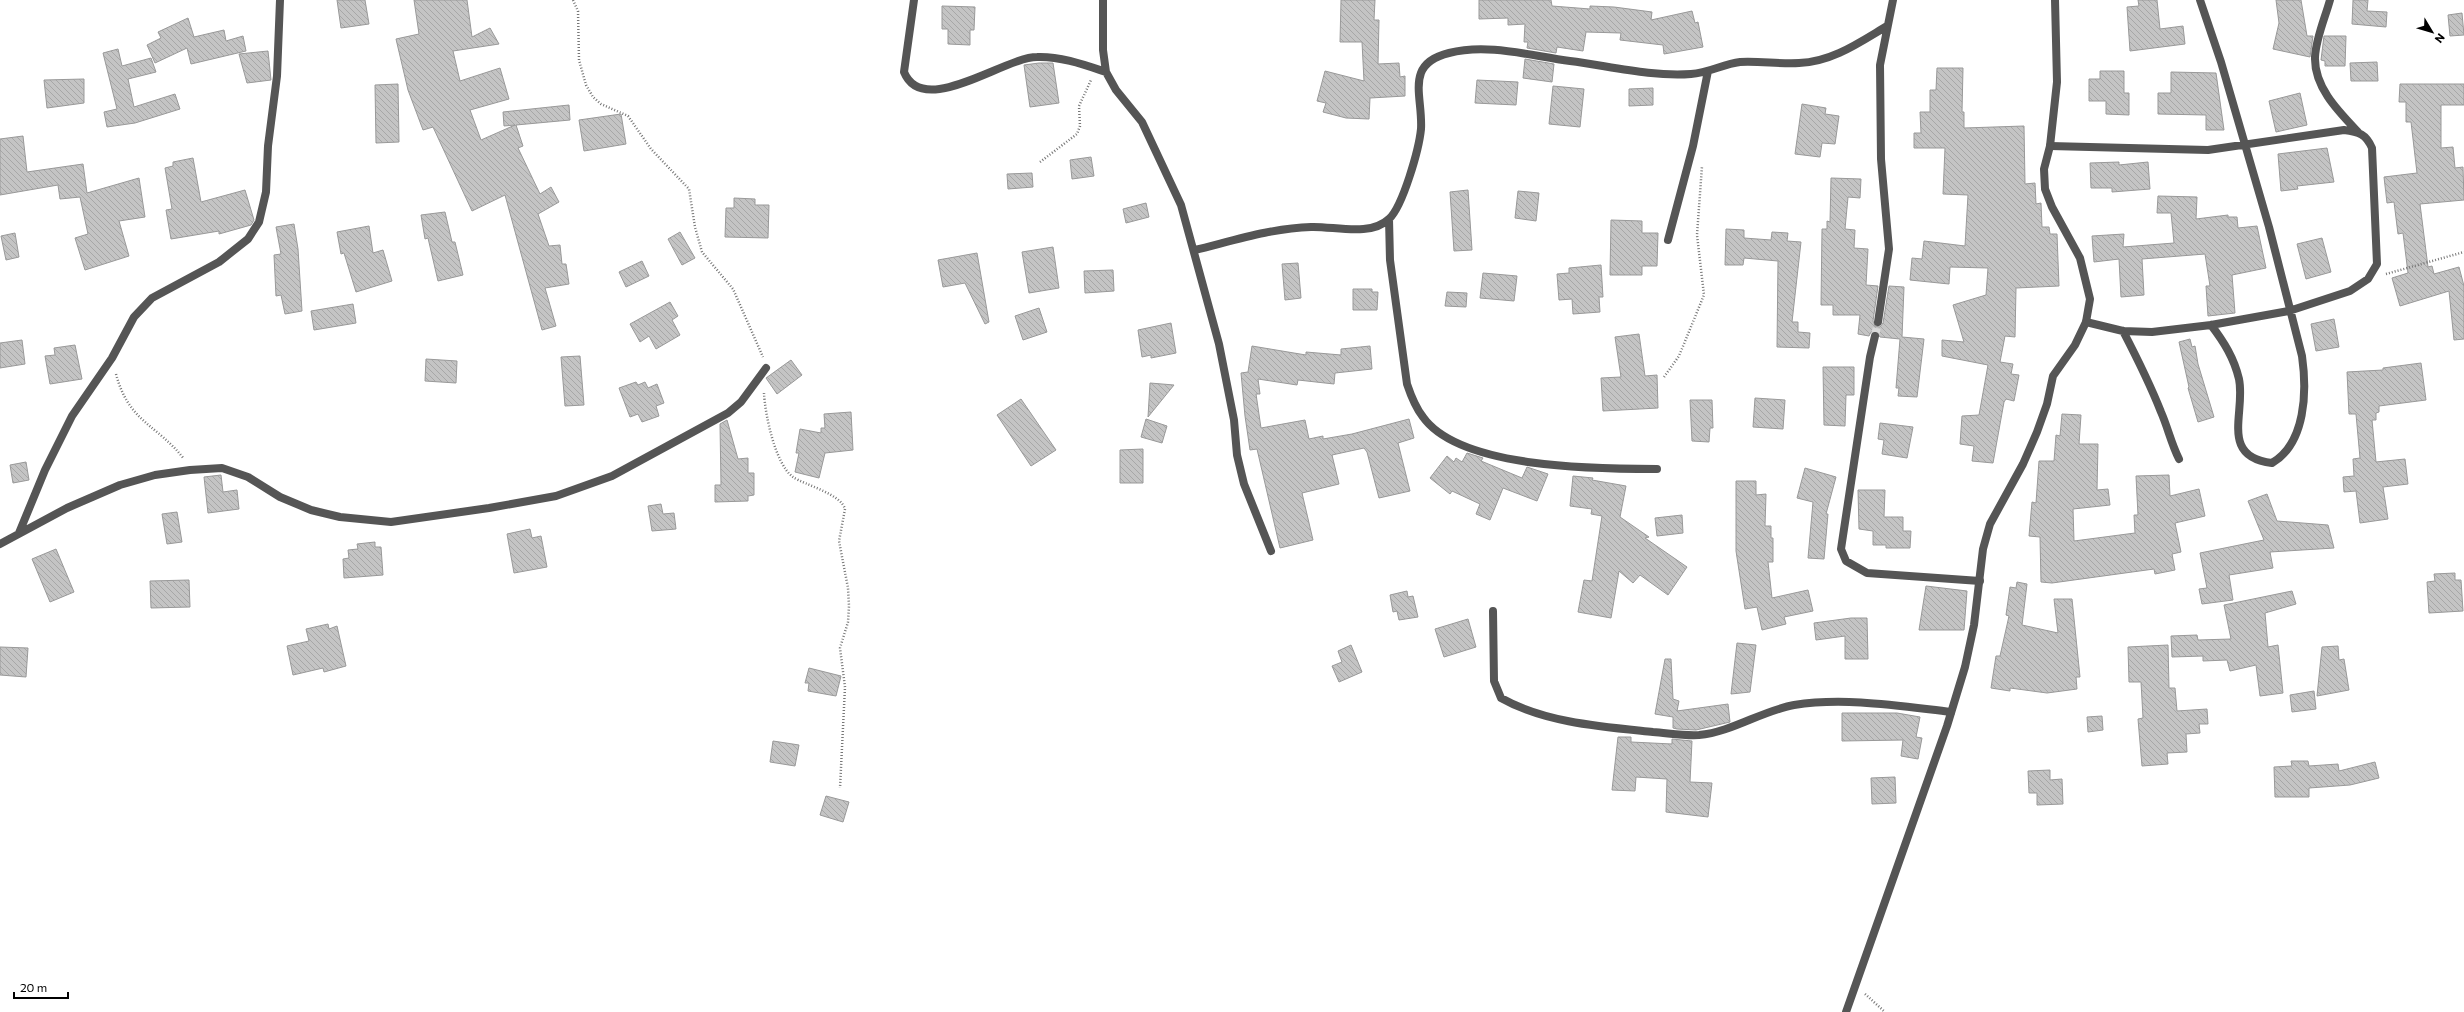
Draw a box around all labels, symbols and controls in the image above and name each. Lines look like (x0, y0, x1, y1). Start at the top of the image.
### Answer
north arrow (2412, 12, 2452, 52)
text: N (2433, 31, 2448, 46)
scale bar (14, 974, 68, 1000)
text: 20 m (20, 980, 47, 994)

